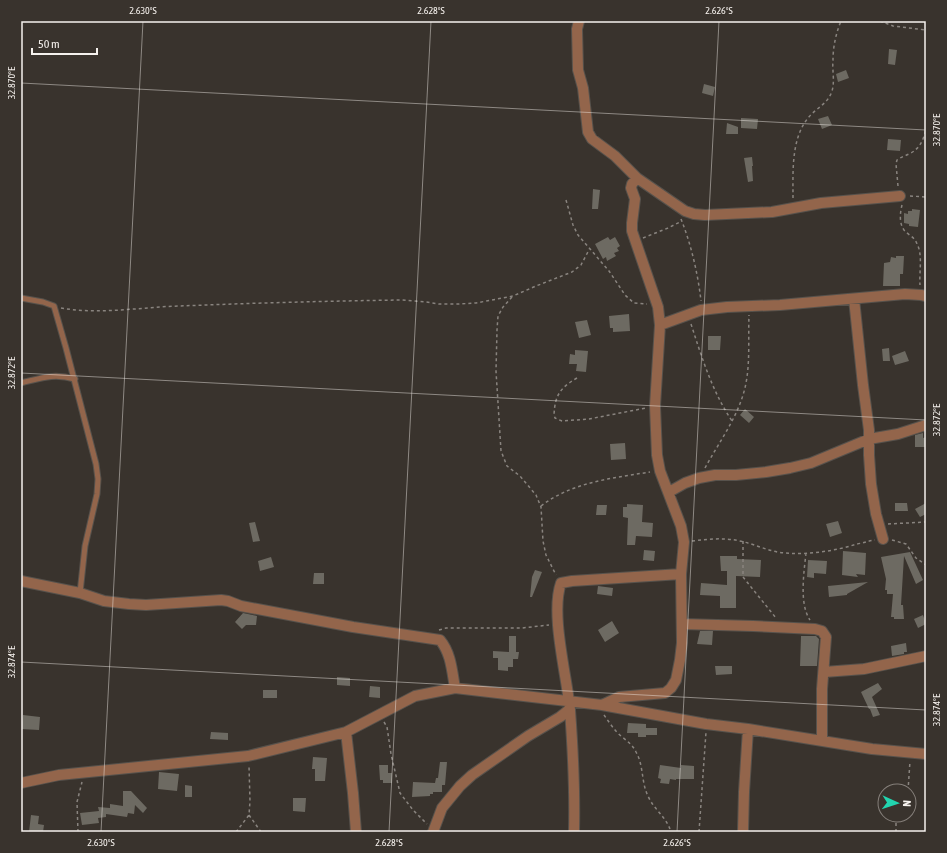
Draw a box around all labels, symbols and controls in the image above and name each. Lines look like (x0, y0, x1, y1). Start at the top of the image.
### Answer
text: 2.630°S (129, 5, 157, 16)
text: 2.628°S (417, 5, 445, 16)
text: 2.626°S (705, 5, 733, 16)
scale bar (32, 30, 97, 56)
text: 50 m (38, 37, 60, 51)
text: 32.870°E (6, 66, 17, 99)
text: 32.870°E (931, 113, 942, 146)
text: 32.872°E (6, 356, 17, 389)
text: 32.872°E (931, 403, 942, 436)
text: 32.874°E (6, 645, 17, 678)
text: 32.874°E (931, 693, 942, 726)
north arrow (877, 783, 917, 823)
text: N (901, 800, 913, 807)
text: 2.630°S (87, 837, 115, 848)
text: 2.628°S (375, 837, 403, 848)
text: 2.626°S (663, 837, 691, 848)

